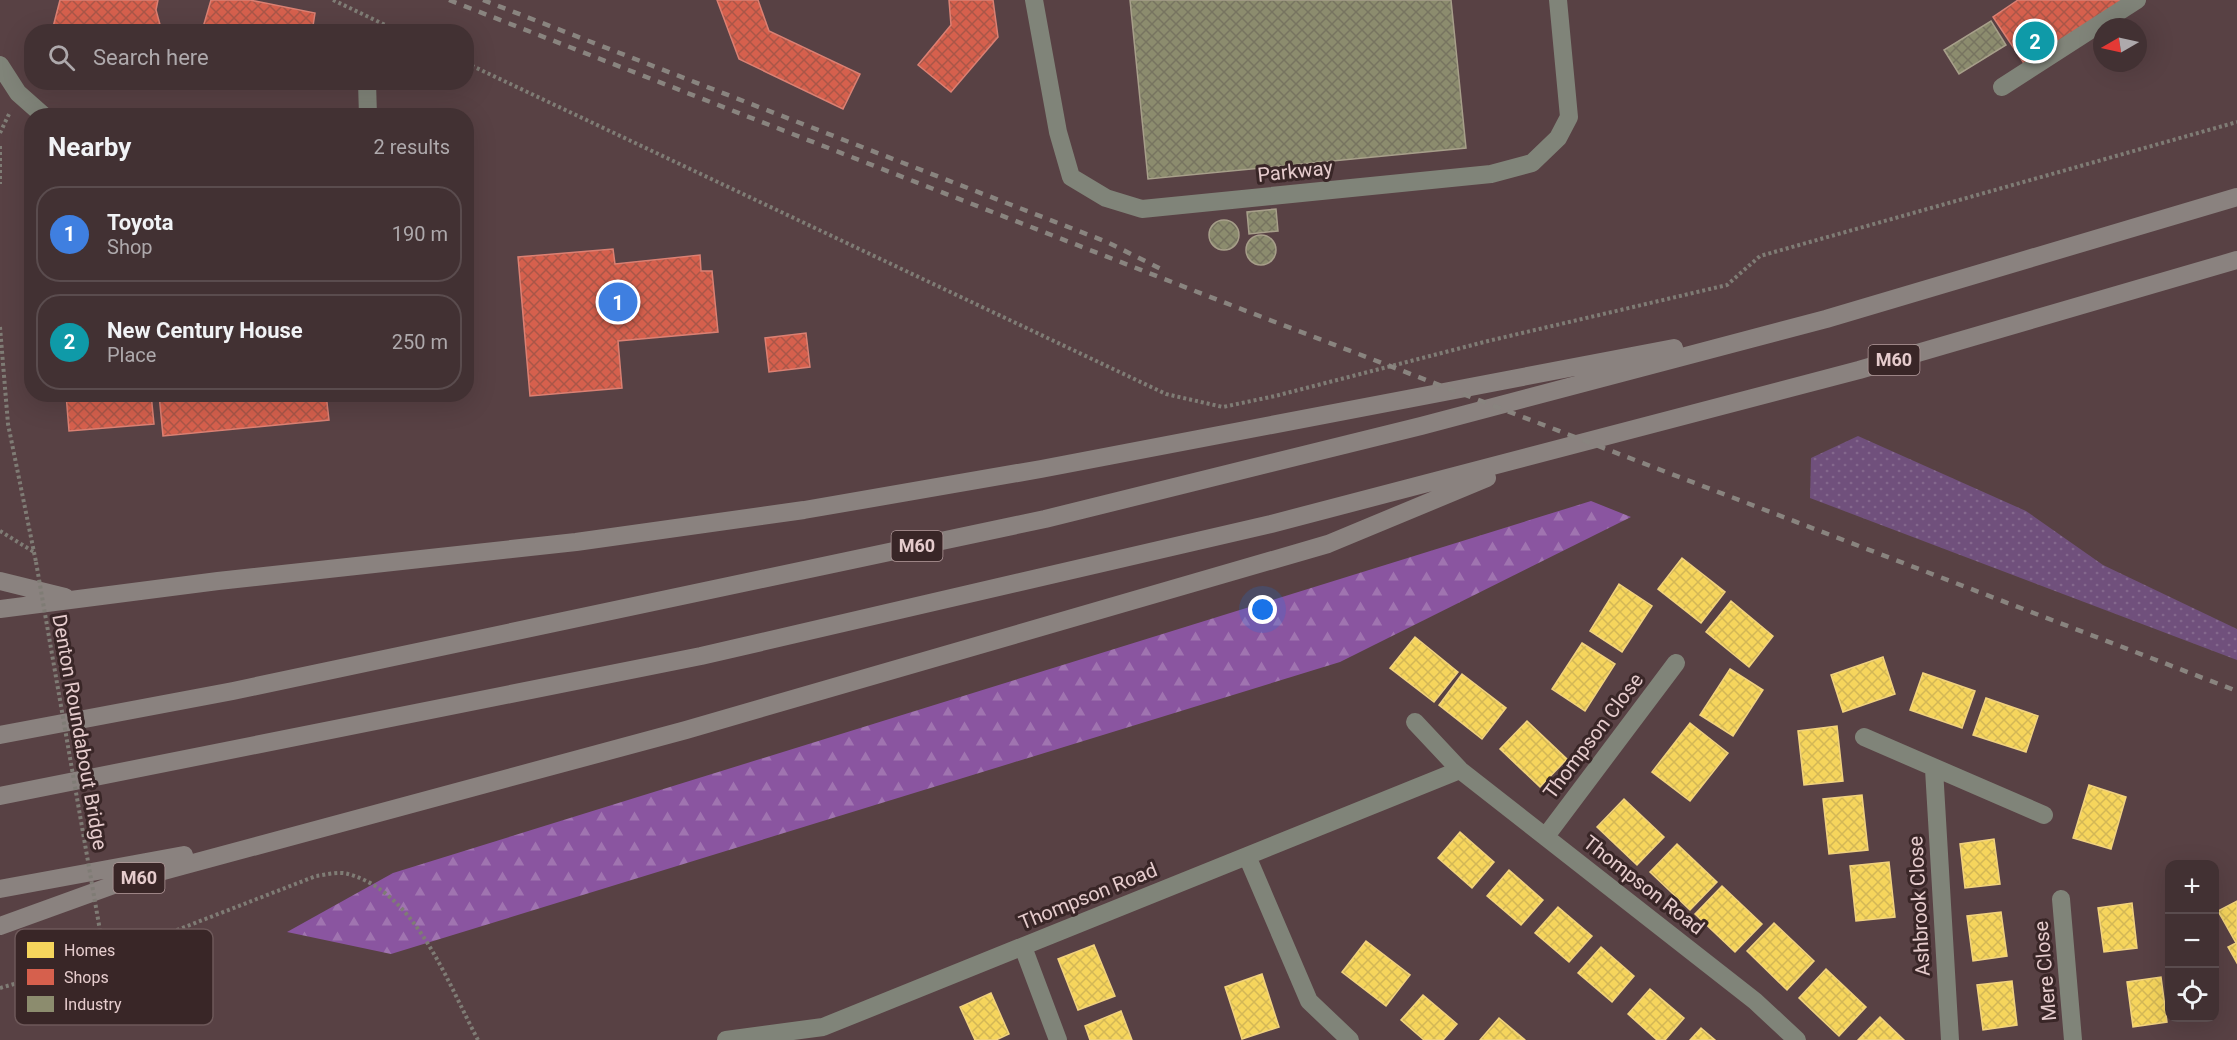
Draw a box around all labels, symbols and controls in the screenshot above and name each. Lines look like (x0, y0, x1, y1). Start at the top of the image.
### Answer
pin: 2 (2016, 18, 2054, 63)
north arrow (2093, 18, 2147, 72)
search box (24, 24, 474, 90)
icon: search (45, 41, 78, 74)
text: Search here (93, 45, 209, 70)
text: Nearby (48, 132, 131, 162)
text: 2 results (374, 135, 450, 159)
street label: Parkway (1256, 155, 1334, 187)
text: Toyota (107, 210, 174, 235)
text: 1 (64, 222, 75, 246)
text: 190 m (392, 222, 448, 246)
text: Shop (107, 235, 153, 259)
pin: 1 (598, 280, 638, 324)
text: New Century House (107, 318, 303, 343)
text: 2 (64, 330, 75, 354)
text: 250 m (392, 330, 448, 354)
text: Place (107, 343, 156, 367)
road number: M60 (1868, 345, 1920, 375)
road number: M60 (892, 531, 942, 561)
your location (1248, 595, 1277, 624)
street label: Denton Roundabout Bridge (47, 612, 113, 852)
street label: Thompson Close (1538, 668, 1648, 804)
street label: Thompson Road (1579, 830, 1709, 940)
street label: Ashbrook Close (1903, 835, 1935, 977)
street label: Thompson Road (1015, 857, 1161, 935)
map controls (2165, 860, 2219, 1022)
button: + (2165, 860, 2219, 914)
road number: M60 (114, 863, 164, 893)
button: − (2165, 914, 2219, 968)
street label: Mere Close (2029, 920, 2061, 1022)
legend (15, 929, 213, 1025)
text: Homes (64, 941, 115, 960)
text: Shops (64, 968, 109, 987)
button: locate (2165, 968, 2219, 1022)
text: Industry (64, 995, 122, 1014)

